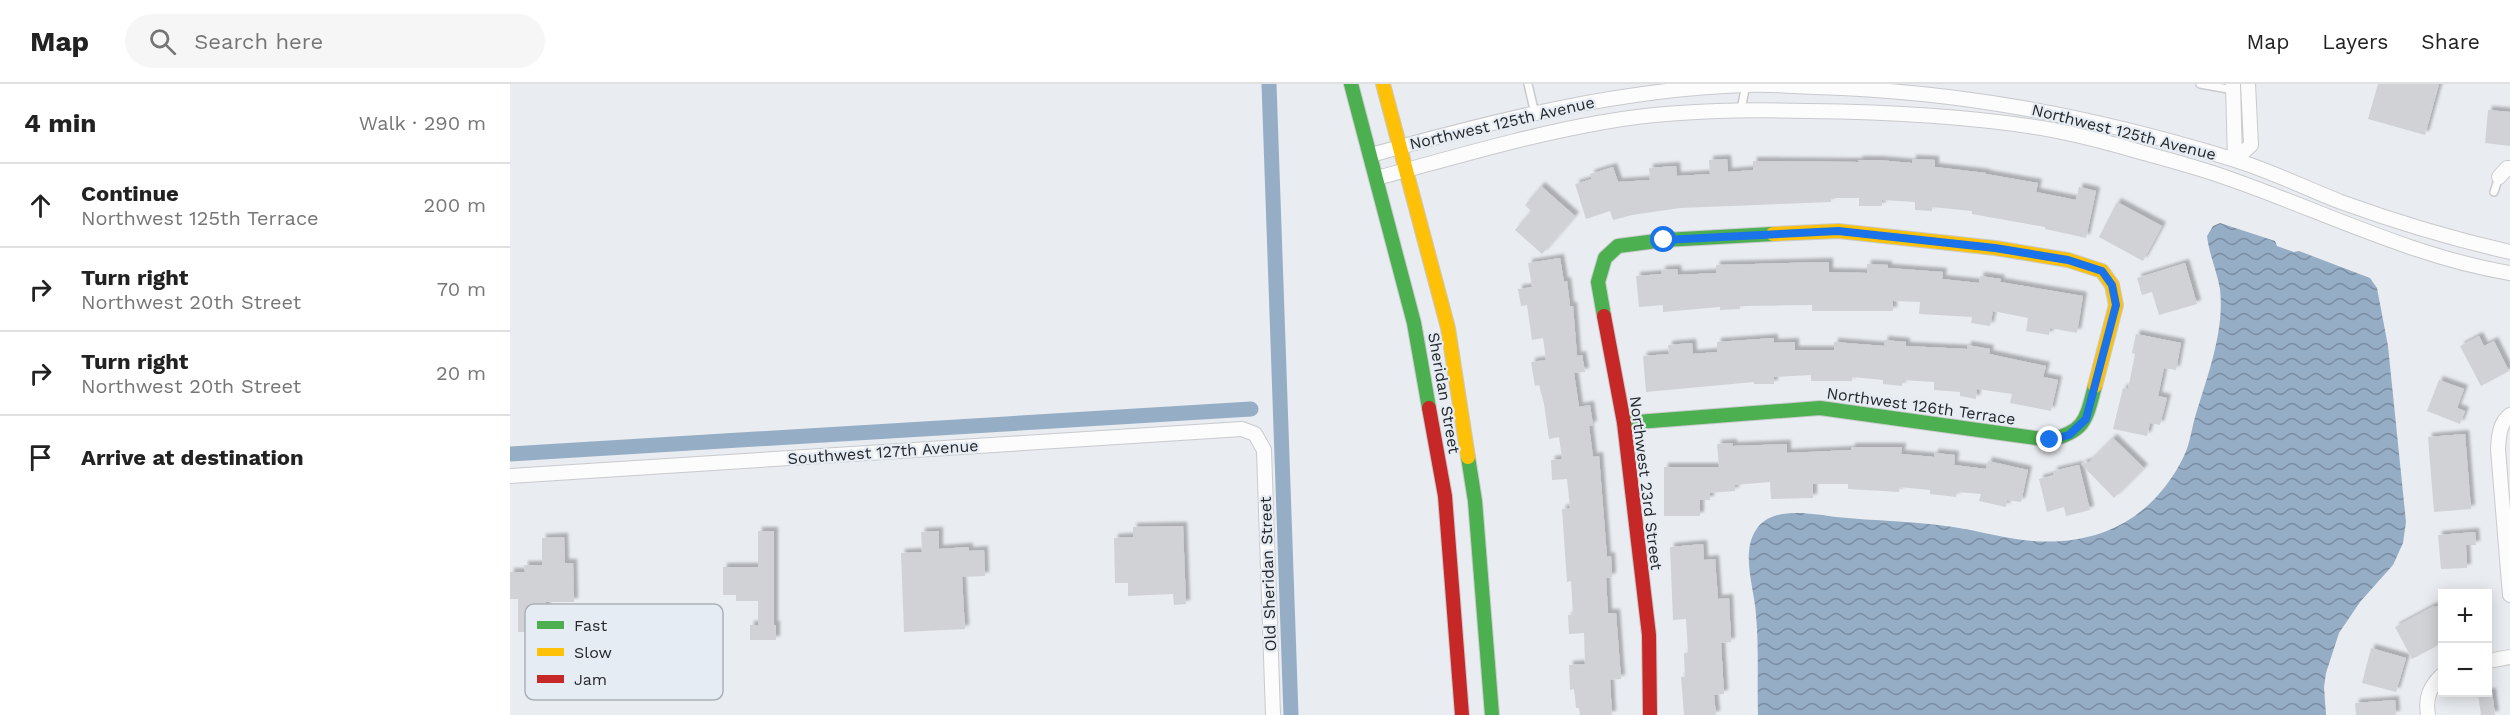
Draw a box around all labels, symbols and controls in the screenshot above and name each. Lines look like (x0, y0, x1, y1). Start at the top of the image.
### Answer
search box (125, 14, 545, 68)
text: Map (30, 25, 89, 58)
icon: search (146, 25, 179, 58)
text: Search here (194, 29, 323, 54)
text: Map (2246, 29, 2289, 54)
text: Layers (2322, 29, 2388, 54)
text: Share (2421, 29, 2480, 54)
street label: Northwest 125th Avenue (1408, 92, 1596, 154)
street label: Northwest 125th Avenue (2030, 100, 2218, 164)
text: 4 min (24, 108, 96, 138)
text: Walk · 290 m (359, 111, 486, 135)
text: Continue (81, 181, 179, 206)
icon: ahead (24, 189, 57, 222)
text: 200 m (424, 193, 486, 217)
text: Northwest 125th Terrace (81, 206, 319, 230)
route start (1650, 226, 1676, 252)
text: Turn right (81, 265, 188, 290)
icon: right (24, 273, 57, 306)
text: 70 m (437, 277, 486, 301)
text: Northwest 20th Street (81, 290, 301, 314)
street label: Sheridan Street (1424, 331, 1464, 455)
text: Turn right (81, 349, 188, 374)
icon: right (24, 357, 57, 390)
text: 20 m (436, 361, 486, 385)
text: Northwest 20th Street (81, 374, 301, 398)
street label: Northwest 126th Terrace (1825, 383, 2017, 429)
street label: Northwest 23rd Street (1626, 395, 1666, 571)
route end (2036, 426, 2062, 452)
street label: Southwest 127th Avenue (787, 436, 979, 468)
icon: arrive (24, 441, 57, 474)
text: Arrive at destination (81, 445, 304, 470)
street label: Old Sheridan Street (1256, 496, 1280, 652)
map controls (2438, 589, 2492, 697)
button: + (2438, 589, 2492, 643)
legend (525, 604, 723, 700)
text: Fast (574, 616, 607, 635)
text: Slow (574, 643, 612, 662)
button: − (2438, 643, 2492, 697)
text: Jam (574, 670, 607, 689)

